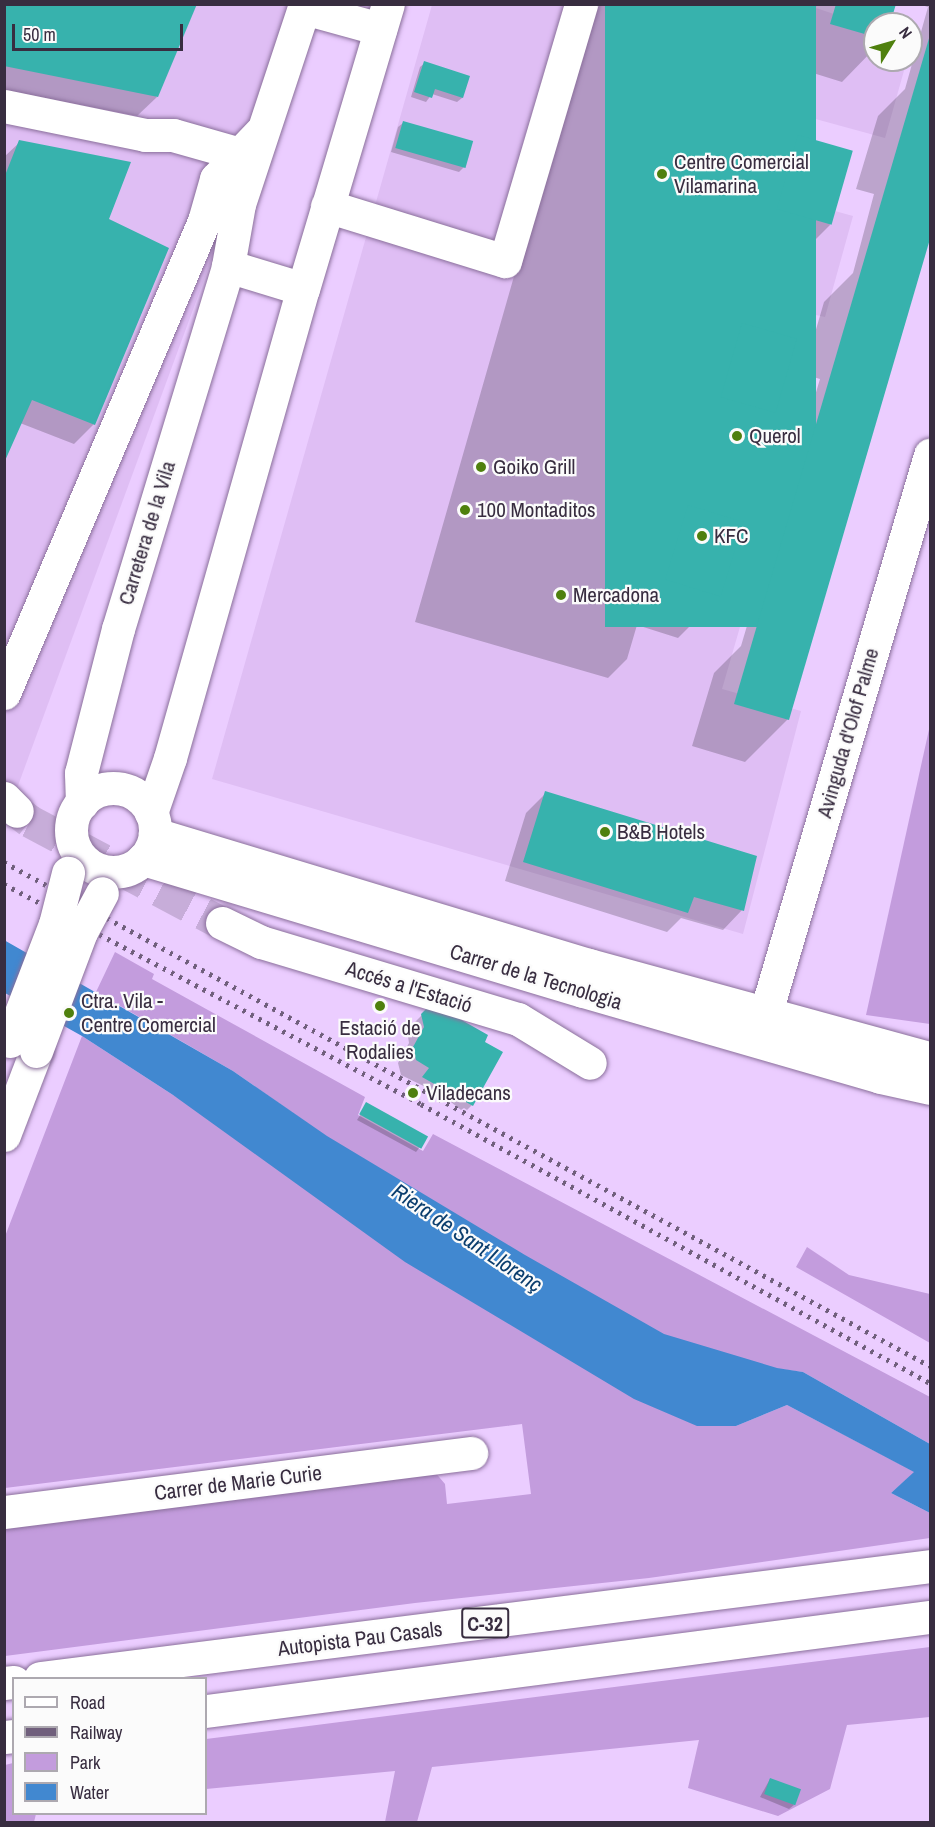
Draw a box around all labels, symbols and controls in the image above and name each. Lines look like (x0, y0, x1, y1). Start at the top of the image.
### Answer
scale bar (15, 12, 186, 50)
north arrow (863, 12, 923, 72)
text: 50 m (23, 22, 56, 47)
text: N (894, 22, 917, 43)
place label: Centre Comercial Vilamarina (674, 149, 809, 199)
marker: Centre Comercial Vilamarina (655, 167, 669, 181)
place label: Querol (749, 423, 801, 449)
marker: Querol (730, 429, 744, 443)
place label: Goiko Grill (493, 454, 575, 480)
street label: Carretera de la Vila (113, 458, 181, 608)
marker: Goiko Grill (474, 460, 488, 474)
place label: 100 Montaditos (477, 497, 596, 523)
marker: 100 Montaditos (458, 503, 472, 517)
place label: KFC (714, 523, 748, 549)
marker: KFC (695, 529, 709, 543)
place label: Mercadona (573, 582, 659, 608)
marker: Mercadona (554, 588, 568, 602)
street label: Avinguda d'Olof Palme (812, 645, 884, 821)
place label: B&B Hotels (617, 819, 705, 845)
marker: B&B Hotels (598, 825, 612, 839)
street label: Carrer de la Tecnologia (447, 939, 625, 1015)
street label: Accés a l'Estació (343, 956, 475, 1018)
place label: Ctra. Vila - Centre Comercial (81, 988, 216, 1038)
marker: Estació de Rodalies (373, 999, 387, 1013)
marker: Ctra. Vila - Centre Comercial (62, 1006, 76, 1020)
place label: Estació de Rodalies (339, 1015, 421, 1065)
place label: Viladecans (426, 1080, 511, 1106)
marker: Viladecans (404, 1084, 422, 1102)
water label: Riera de Sant Llorenç (387, 1178, 547, 1298)
street label: Carrer de Marie Curie (153, 1460, 323, 1506)
road number: C-32 (461, 1606, 509, 1640)
street label: Autopista Pau Casals (276, 1616, 444, 1662)
legend (12, 1677, 207, 1815)
text: Road (70, 1690, 105, 1715)
text: Railway (70, 1720, 123, 1745)
text: Park (70, 1750, 100, 1775)
text: Water (70, 1780, 109, 1805)

